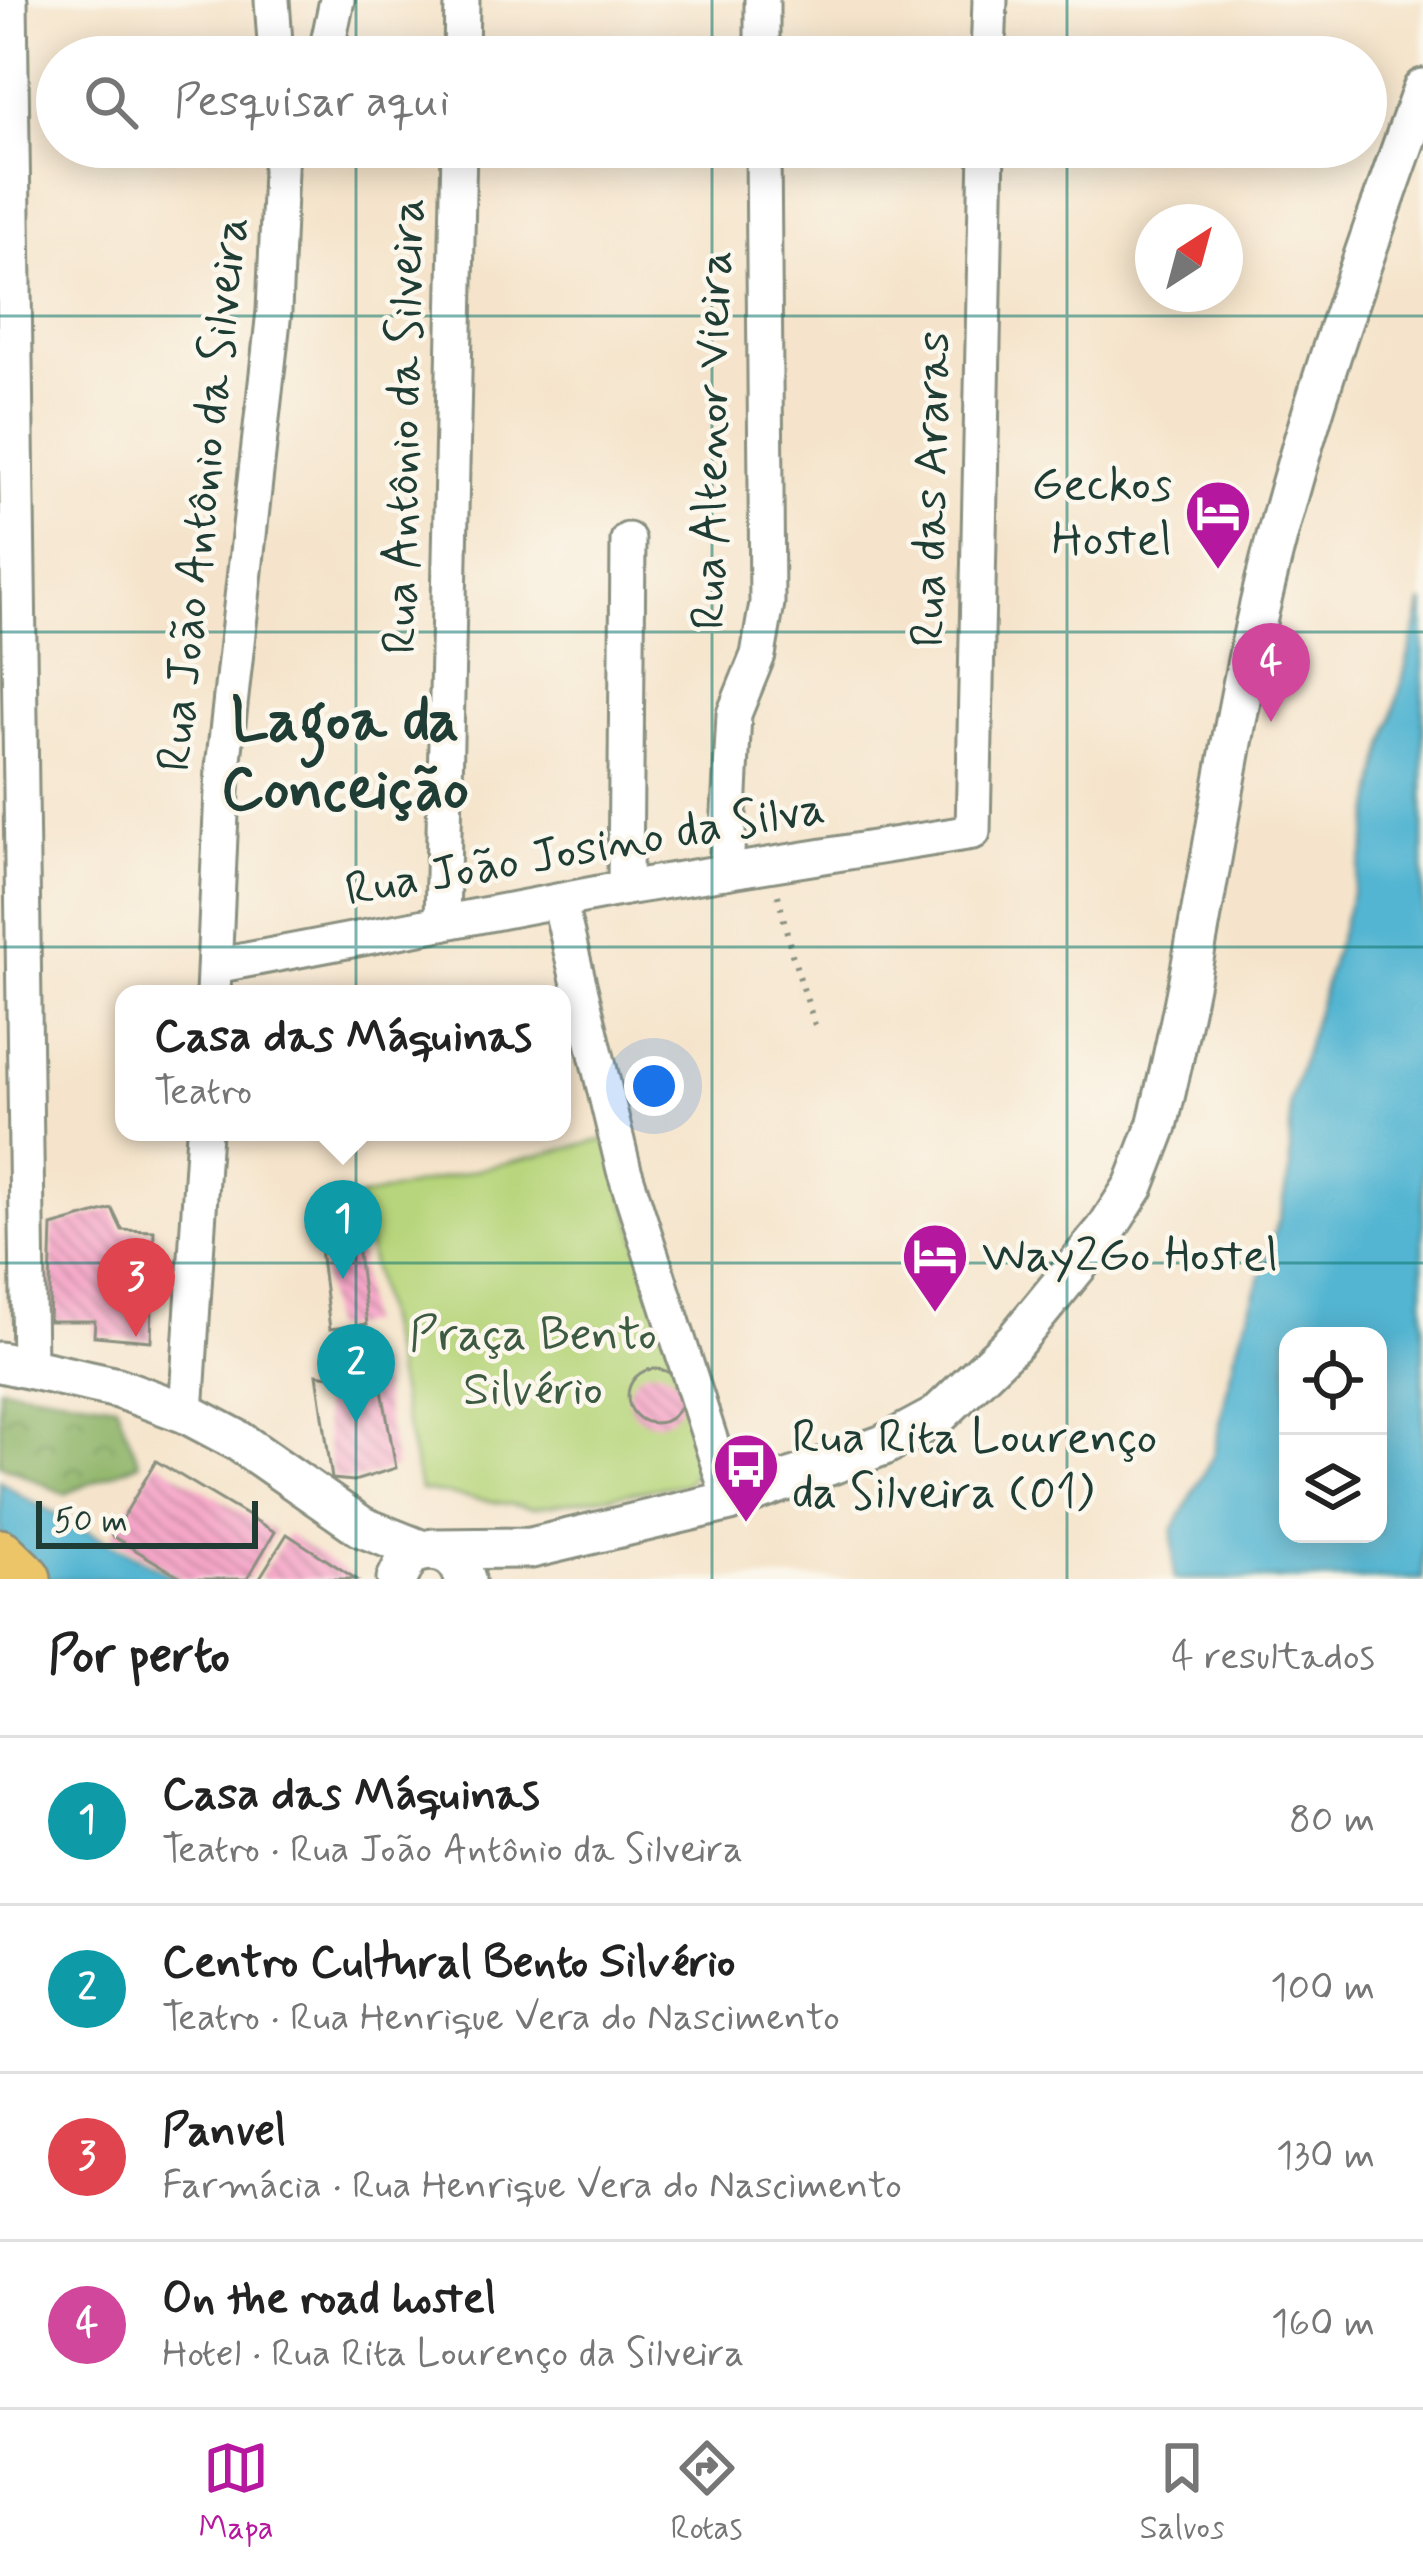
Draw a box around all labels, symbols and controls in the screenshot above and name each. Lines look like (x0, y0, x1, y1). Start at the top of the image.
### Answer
search box (36, 36, 1387, 168)
icon: search (78, 69, 144, 135)
text: Pesquisar aqui (174, 73, 450, 132)
street label: Rua Antônio da Silveira (370, 197, 440, 655)
north arrow (1135, 204, 1243, 312)
street label: Rua João Antônio da Silveira (144, 213, 264, 775)
street label: Rua Altenor Vieira (678, 250, 748, 630)
street label: Rua das Araras (898, 330, 966, 648)
place label: Geckos Hostel (1031, 454, 1172, 572)
hotel icon: Geckos Hostel (1183, 478, 1253, 572)
pin: 4 (1232, 623, 1310, 722)
district label: Lagoa da Conceição (221, 683, 469, 831)
street label: Rua João Josino da Silva (340, 777, 830, 923)
popup (115, 985, 571, 1141)
text: Casa das Máquinas (154, 1008, 532, 1067)
your location (624, 1056, 684, 1116)
text: Teatro (154, 1067, 252, 1118)
pin: 1 (304, 1180, 382, 1279)
hotel icon: Way2Go Hostel (900, 1221, 970, 1315)
place label: Way2Go Hostel (982, 1225, 1278, 1288)
pin: 3 (97, 1238, 175, 1337)
park label: Praça Bento Silvério (409, 1304, 657, 1422)
pin: 2 (317, 1324, 395, 1423)
map controls (1279, 1327, 1387, 1543)
button: locate (1279, 1327, 1387, 1435)
place label: Rua Rita Lourenço da Silveira (01) (792, 1407, 1157, 1525)
bus stop icon: Rua Rita Lourenço da Silveira (01) (711, 1431, 781, 1525)
button: layers (1279, 1435, 1387, 1543)
scale bar (36, 1495, 258, 1548)
text: 50 m (54, 1500, 128, 1544)
text: Por perto (48, 1624, 230, 1690)
text: 4 resultados (1171, 1632, 1375, 1683)
text: Casa das Máquinas (162, 1766, 540, 1825)
text: 1 (78, 1795, 96, 1846)
text: 80 m (1289, 1795, 1375, 1846)
text: Teatro · Rua João Antônio da Silveira (162, 1825, 743, 1876)
text: Centro Cultural Bento Silvério (162, 1934, 735, 1993)
text: 2 (77, 1963, 97, 2014)
text: 100 m (1270, 1963, 1375, 2014)
text: Teatro · Rua Henrique Vera do Nascimento (162, 1993, 840, 2044)
text: Panvel (162, 2102, 286, 2161)
text: 3 (78, 2131, 96, 2182)
text: 130 m (1276, 2131, 1375, 2182)
text: Farmácia · Rua Henrique Vera do Nascimento (162, 2161, 902, 2212)
text: On the road hostel (162, 2270, 496, 2329)
text: 4 (76, 2299, 98, 2350)
text: 160 m (1271, 2299, 1375, 2350)
text: Hotel · Rua Rita Lourenço da Silveira (162, 2329, 744, 2380)
tab: Mapa (198, 2435, 274, 2551)
tab: Rotas (671, 2435, 742, 2551)
tab: Salvos (1139, 2435, 1224, 2551)

